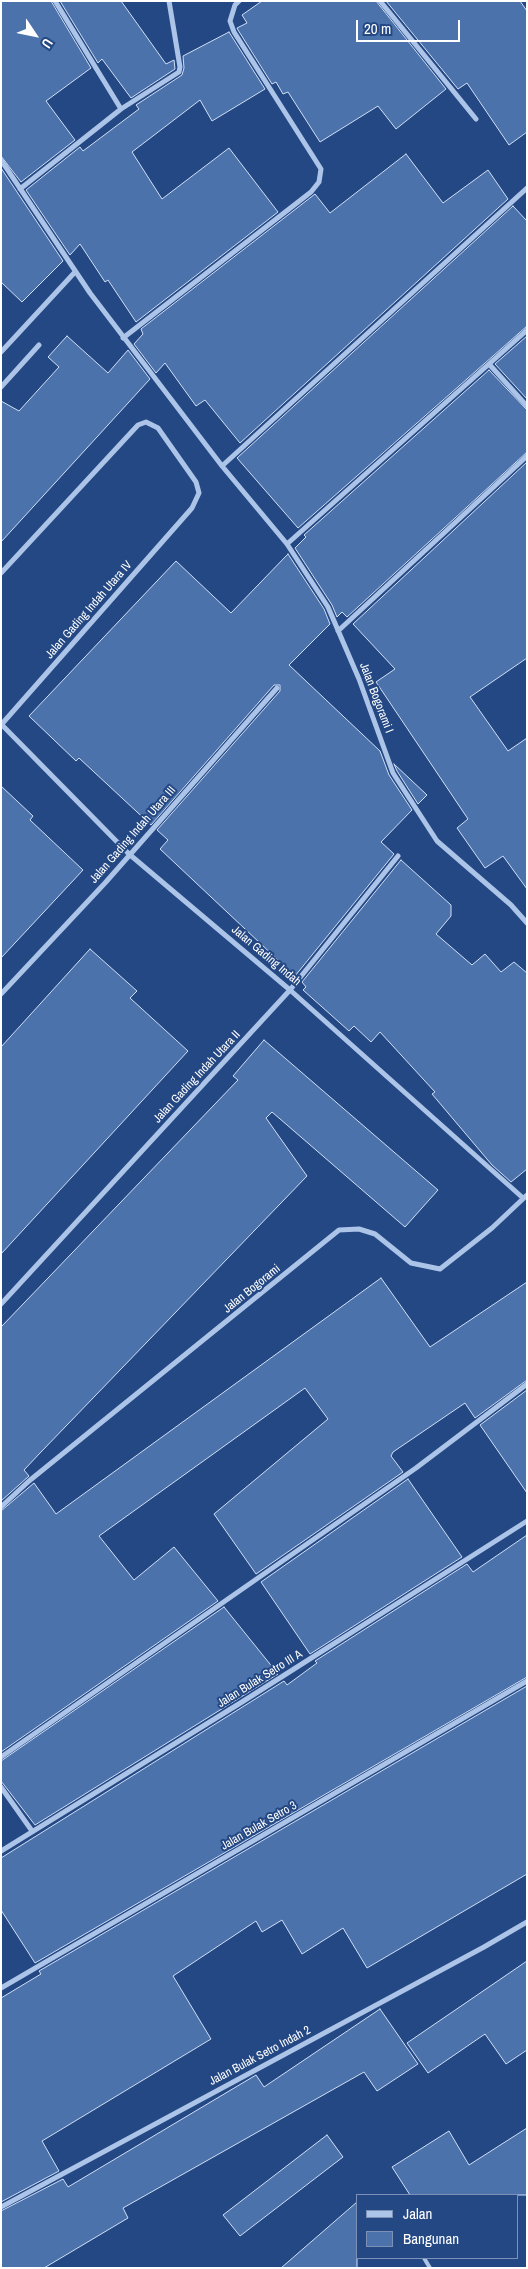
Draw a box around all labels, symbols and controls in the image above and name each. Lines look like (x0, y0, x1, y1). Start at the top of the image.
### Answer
north arrow (10, 10, 60, 60)
scale bar (358, 10, 462, 42)
text: 20 m (364, 18, 391, 39)
text: U (38, 35, 57, 52)
street label: Jalan Gading Indah Utara IV (43, 558, 135, 662)
street label: Jalan Bogorami I (356, 661, 396, 735)
street label: Jalan Gading Indah Utara III (87, 784, 179, 886)
street label: Jalan Gading Indah (228, 923, 304, 989)
street label: Jalan Gading Indah Utara II (151, 1028, 243, 1126)
street label: Jalan Bogorami (221, 1262, 283, 1316)
street label: Jalan Bulak Setro III A (215, 1647, 305, 1711)
street label: Jalan Bulak Setro 3 (218, 1798, 300, 1854)
street label: Jalan Bulak Setro Indah 2 (207, 2023, 313, 2089)
legend (356, 2194, 518, 2259)
text: Jalan (403, 2203, 432, 2224)
text: Bangunan (403, 2228, 459, 2249)

